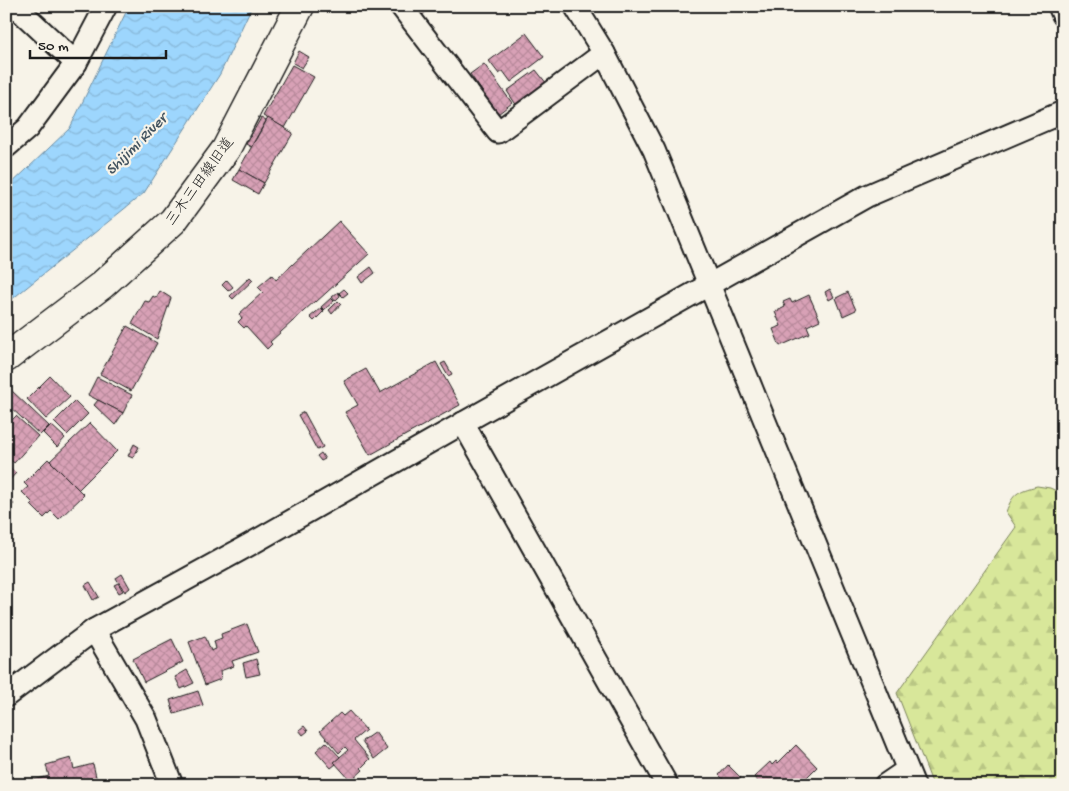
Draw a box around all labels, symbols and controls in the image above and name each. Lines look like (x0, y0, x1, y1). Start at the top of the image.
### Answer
scale bar (30, 28, 166, 60)
text: 50 m (38, 38, 69, 56)
water label: Shijimi River (103, 108, 174, 180)
street label: 三木三田線旧道 (162, 134, 239, 230)

